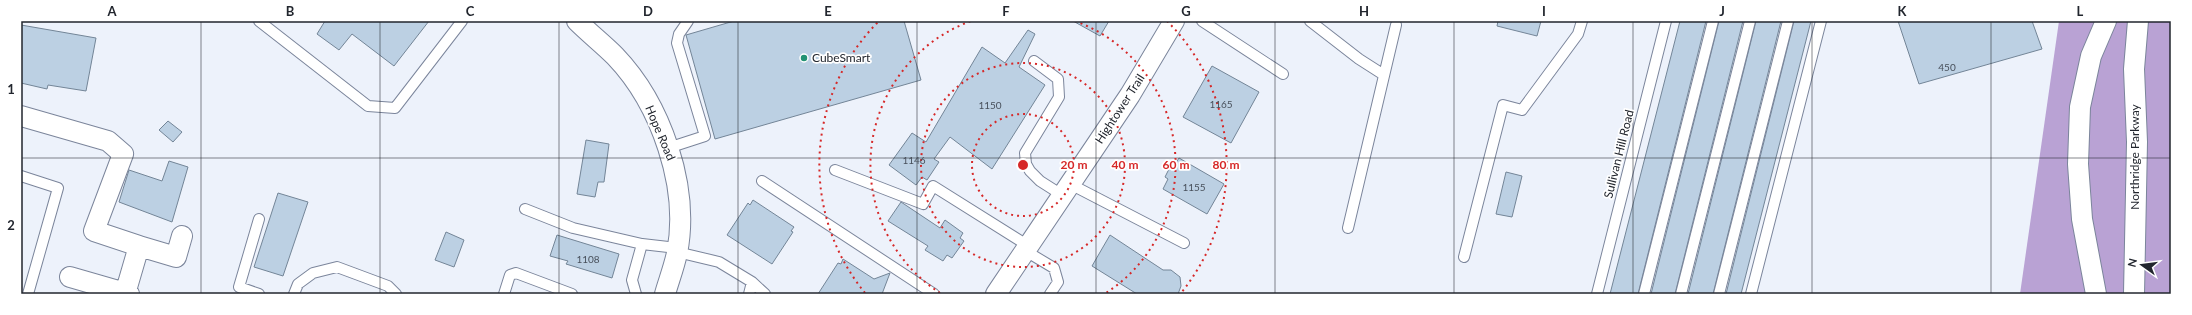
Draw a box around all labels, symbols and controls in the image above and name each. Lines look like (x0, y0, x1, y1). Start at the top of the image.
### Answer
text: A (106, 3, 117, 19)
text: B (286, 3, 295, 19)
text: C (466, 3, 475, 19)
text: D (643, 3, 653, 19)
text: E (824, 3, 832, 19)
text: F (1002, 3, 1010, 19)
text: G (1181, 3, 1191, 19)
text: H (1359, 3, 1369, 19)
text: I (1542, 3, 1546, 19)
text: J (1719, 3, 1725, 19)
text: K (1898, 3, 1908, 19)
text: L (2077, 3, 2084, 19)
place label: CubeSmart (812, 50, 871, 65)
marker: CubeSmart (799, 53, 809, 63)
house number: 450 (1938, 61, 1956, 73)
street label: Hightower Trail (1092, 71, 1148, 146)
text: 1 (7, 81, 15, 97)
house number: 1165 (1209, 98, 1233, 110)
house number: 1150 (978, 99, 1002, 111)
street label: Hope Road (642, 103, 679, 163)
street label: Northridge Parkway (2127, 103, 2142, 210)
street label: Sullivan Hill Road (1600, 108, 1637, 200)
house number: 1146 (902, 154, 926, 166)
text: 20 m (1061, 157, 1087, 172)
text: 40 m (1112, 157, 1138, 172)
text: 60 m (1163, 157, 1189, 172)
text: 80 m (1213, 157, 1239, 172)
centre of rings (1016, 158, 1030, 172)
house number: 1155 (1182, 181, 1206, 193)
text: 2 (7, 217, 15, 233)
north arrow (2122, 245, 2162, 285)
house number: 1108 (576, 253, 600, 265)
text: N (2124, 257, 2139, 268)

